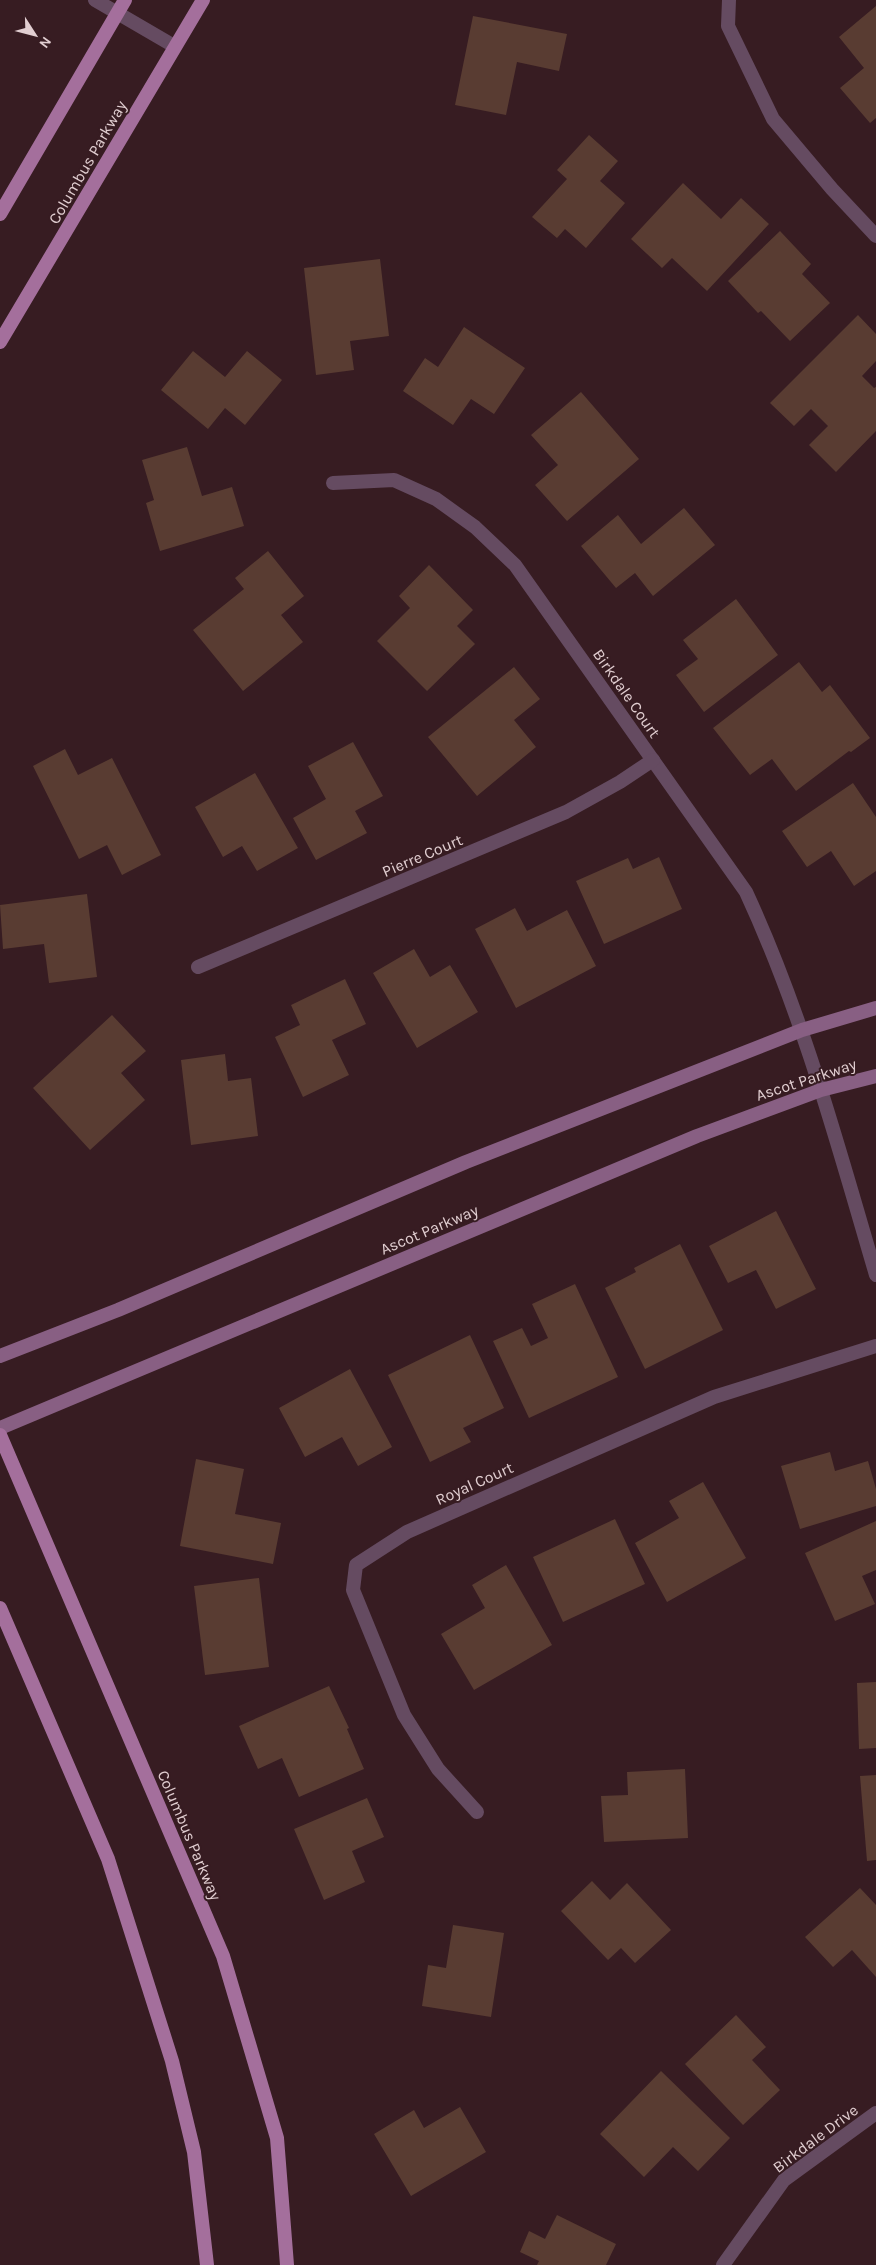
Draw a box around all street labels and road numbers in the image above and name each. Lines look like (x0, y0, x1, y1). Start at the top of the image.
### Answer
street label: Columbus Parkway (44, 97, 131, 227)
street label: Birkdale Court (589, 645, 664, 741)
street label: Pierre Court (379, 830, 465, 881)
street label: Ascot Parkway (753, 1054, 859, 1105)
street label: Ascot Parkway (377, 1200, 482, 1259)
street label: Royal Court (432, 1458, 516, 1509)
street label: Columbus Parkway (154, 1767, 226, 1904)
street label: Birkdale Drive (769, 2100, 862, 2177)

